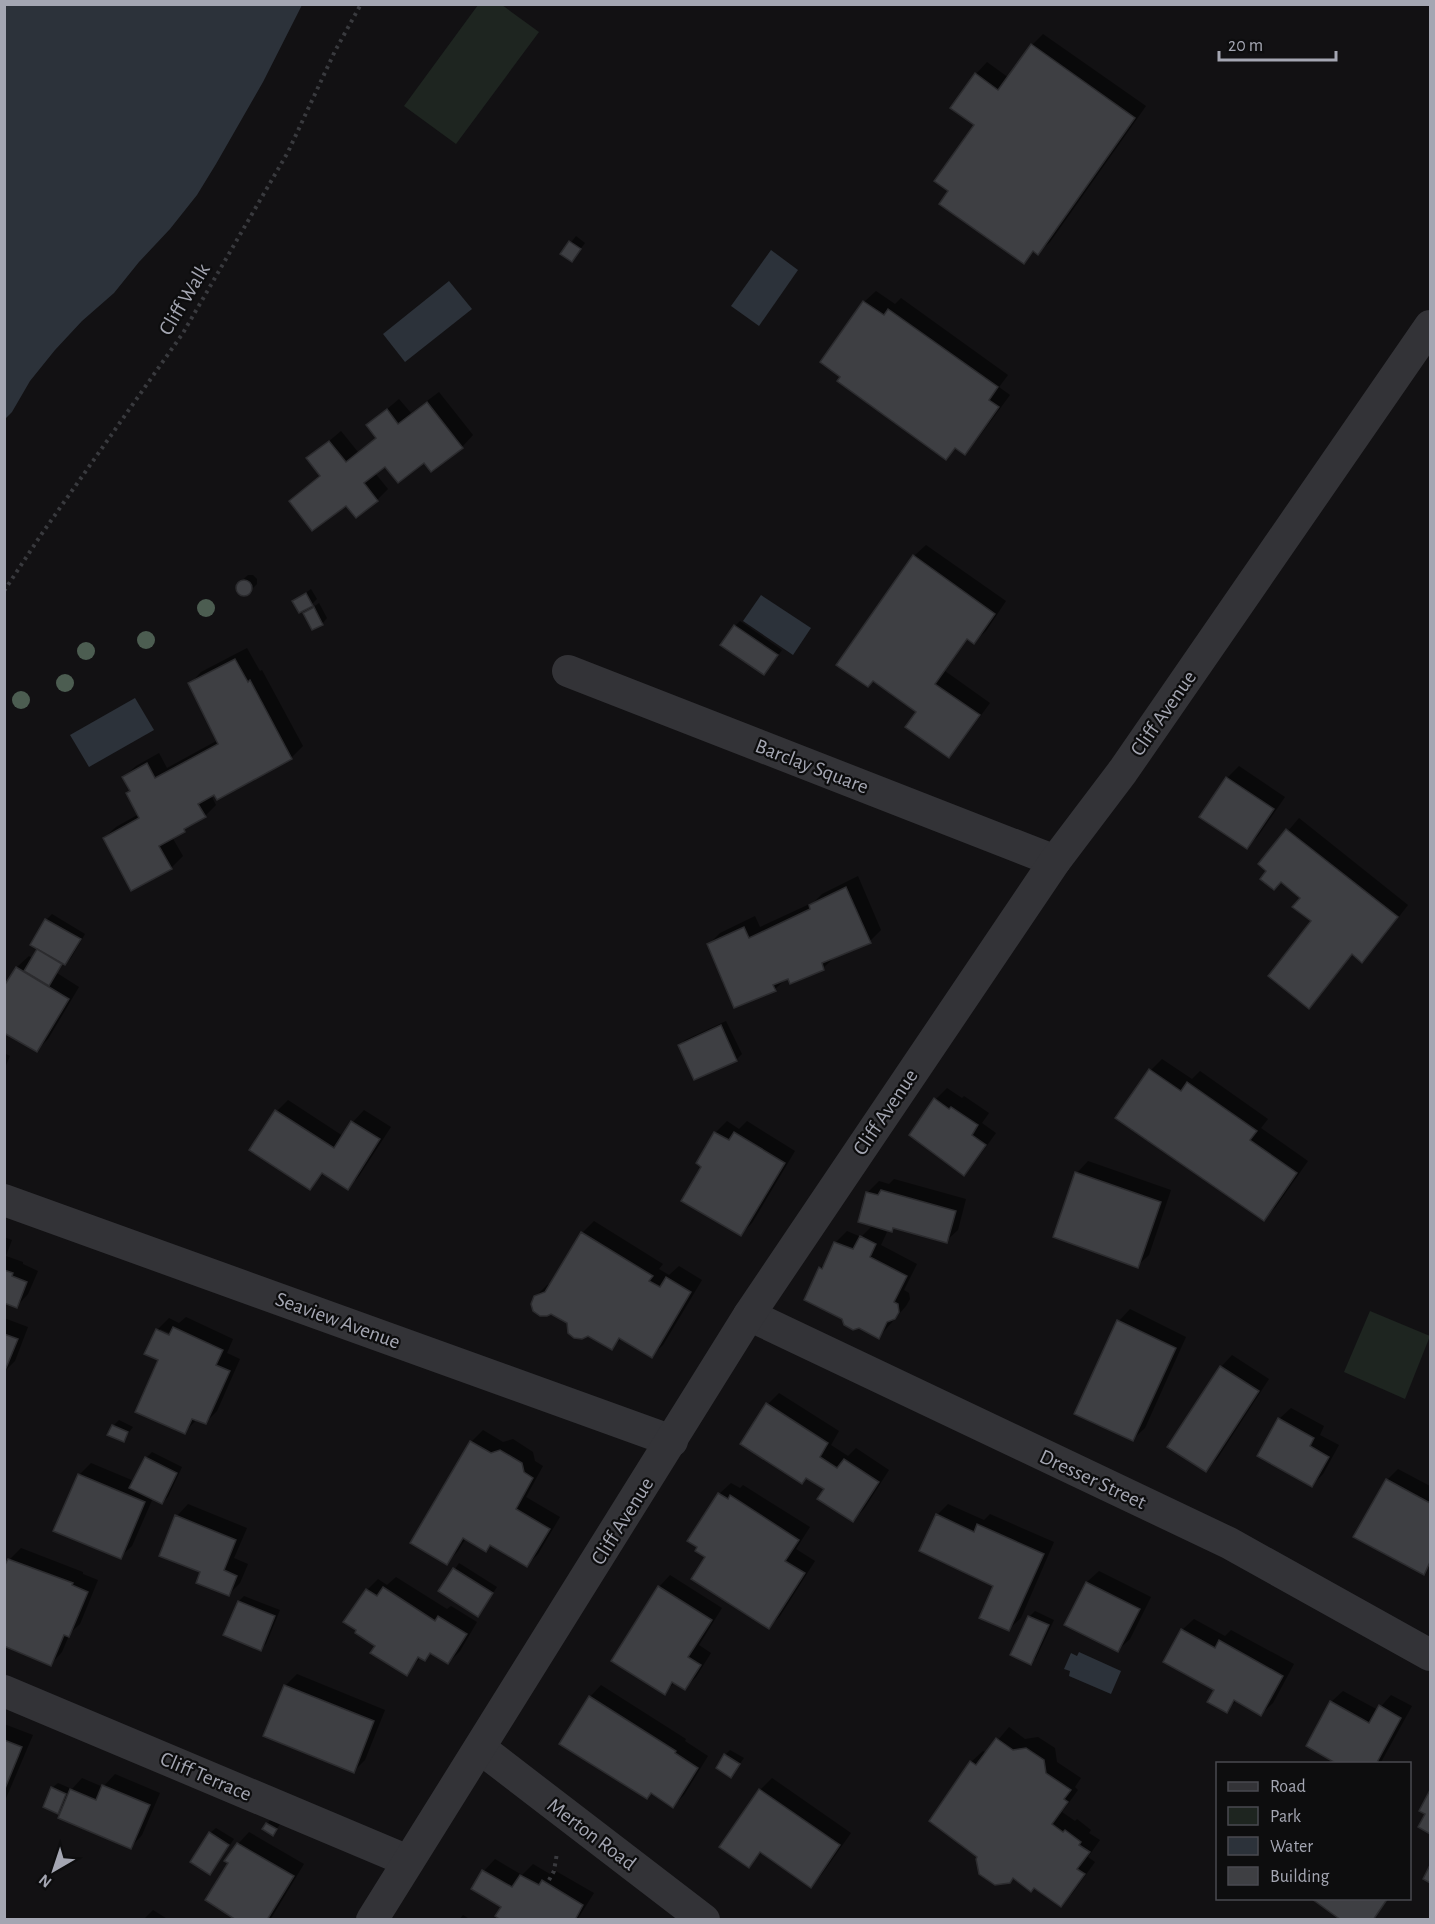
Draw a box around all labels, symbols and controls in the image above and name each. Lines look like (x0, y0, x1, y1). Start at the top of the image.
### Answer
scale bar (1219, 24, 1336, 62)
text: 20 m (1228, 37, 1263, 55)
street label: Cliff Walk (155, 259, 214, 339)
street label: Cliff Avenue (1127, 667, 1200, 760)
street label: Barclay Square (752, 735, 871, 798)
street label: Cliff Avenue (849, 1066, 922, 1159)
street label: Seaview Avenue (273, 1288, 403, 1353)
street label: Dresser Street (1036, 1446, 1150, 1513)
street label: Cliff Avenue (587, 1474, 657, 1569)
street label: Cliff Terrace (157, 1748, 254, 1805)
legend (1216, 1762, 1411, 1900)
text: Road (1270, 1778, 1306, 1796)
street label: Merton Road (543, 1794, 640, 1875)
text: Park (1270, 1808, 1302, 1826)
text: Water (1270, 1838, 1313, 1856)
north arrow (24, 1840, 84, 1900)
text: Building (1270, 1868, 1330, 1886)
text: N (36, 1871, 55, 1891)

